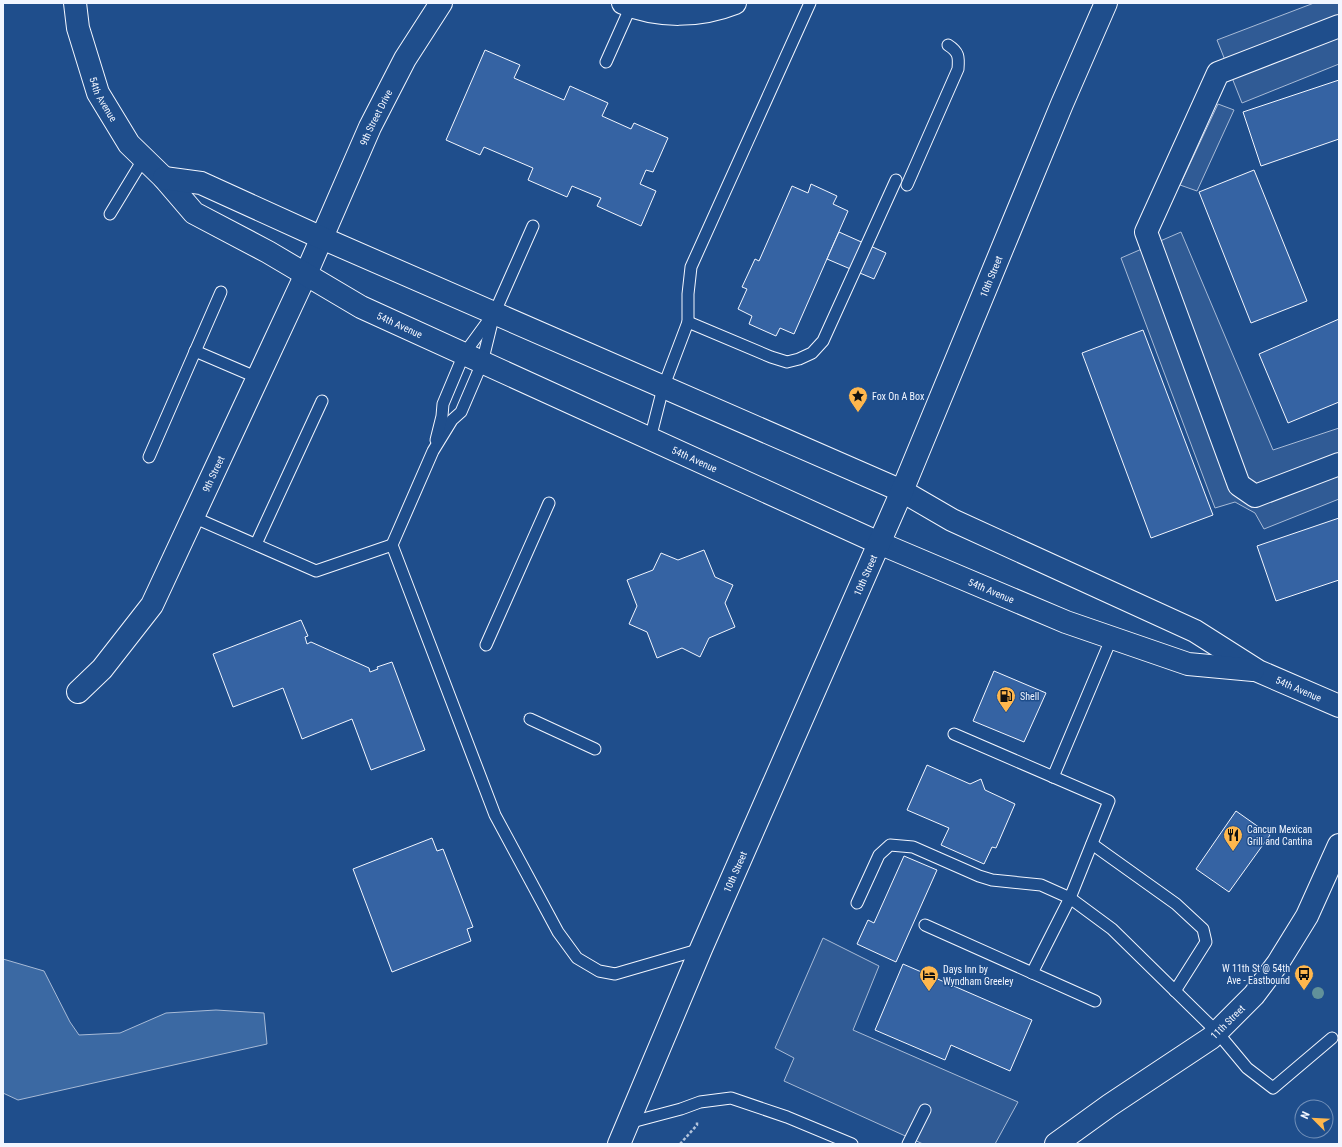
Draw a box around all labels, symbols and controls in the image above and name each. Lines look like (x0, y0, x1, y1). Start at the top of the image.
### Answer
street label: 54th Avenue (87, 76, 119, 124)
street label: 9th Street Drive (358, 88, 394, 147)
street label: 10th Street (978, 254, 1005, 299)
street label: 54th Avenue (375, 310, 424, 340)
place icon: Fox On A Box (847, 385, 869, 413)
place label: Fox On A Box (872, 391, 925, 402)
street label: 54th Avenue (670, 444, 719, 475)
street label: 9th Street (200, 454, 227, 494)
street label: 10th Street (852, 553, 879, 597)
street label: 54th Avenue (967, 576, 1016, 606)
street label: 54th Avenue (1274, 674, 1323, 704)
fuel station icon: Shell (995, 685, 1017, 713)
place label: Shell (1020, 691, 1039, 702)
restaurant icon: Cancun Mexican Grill and Cantina (1222, 824, 1244, 852)
place label: Cancun Mexican Grill and Cantina (1247, 824, 1312, 847)
street label: 10th Street (722, 850, 749, 894)
place label: W 11th St @ 54th Ave - Eastbound (1222, 963, 1290, 986)
bus stop icon: W 11th St @ 54th Ave - Eastbound (1293, 963, 1315, 991)
hotel icon: Days Inn by Wyndham Greeley (918, 964, 940, 992)
place label: Days Inn by Wyndham Greeley (943, 964, 1013, 987)
street label: 11th Street (1208, 1003, 1247, 1041)
north arrow (1294, 1099, 1334, 1139)
text: N (1298, 1109, 1313, 1121)

